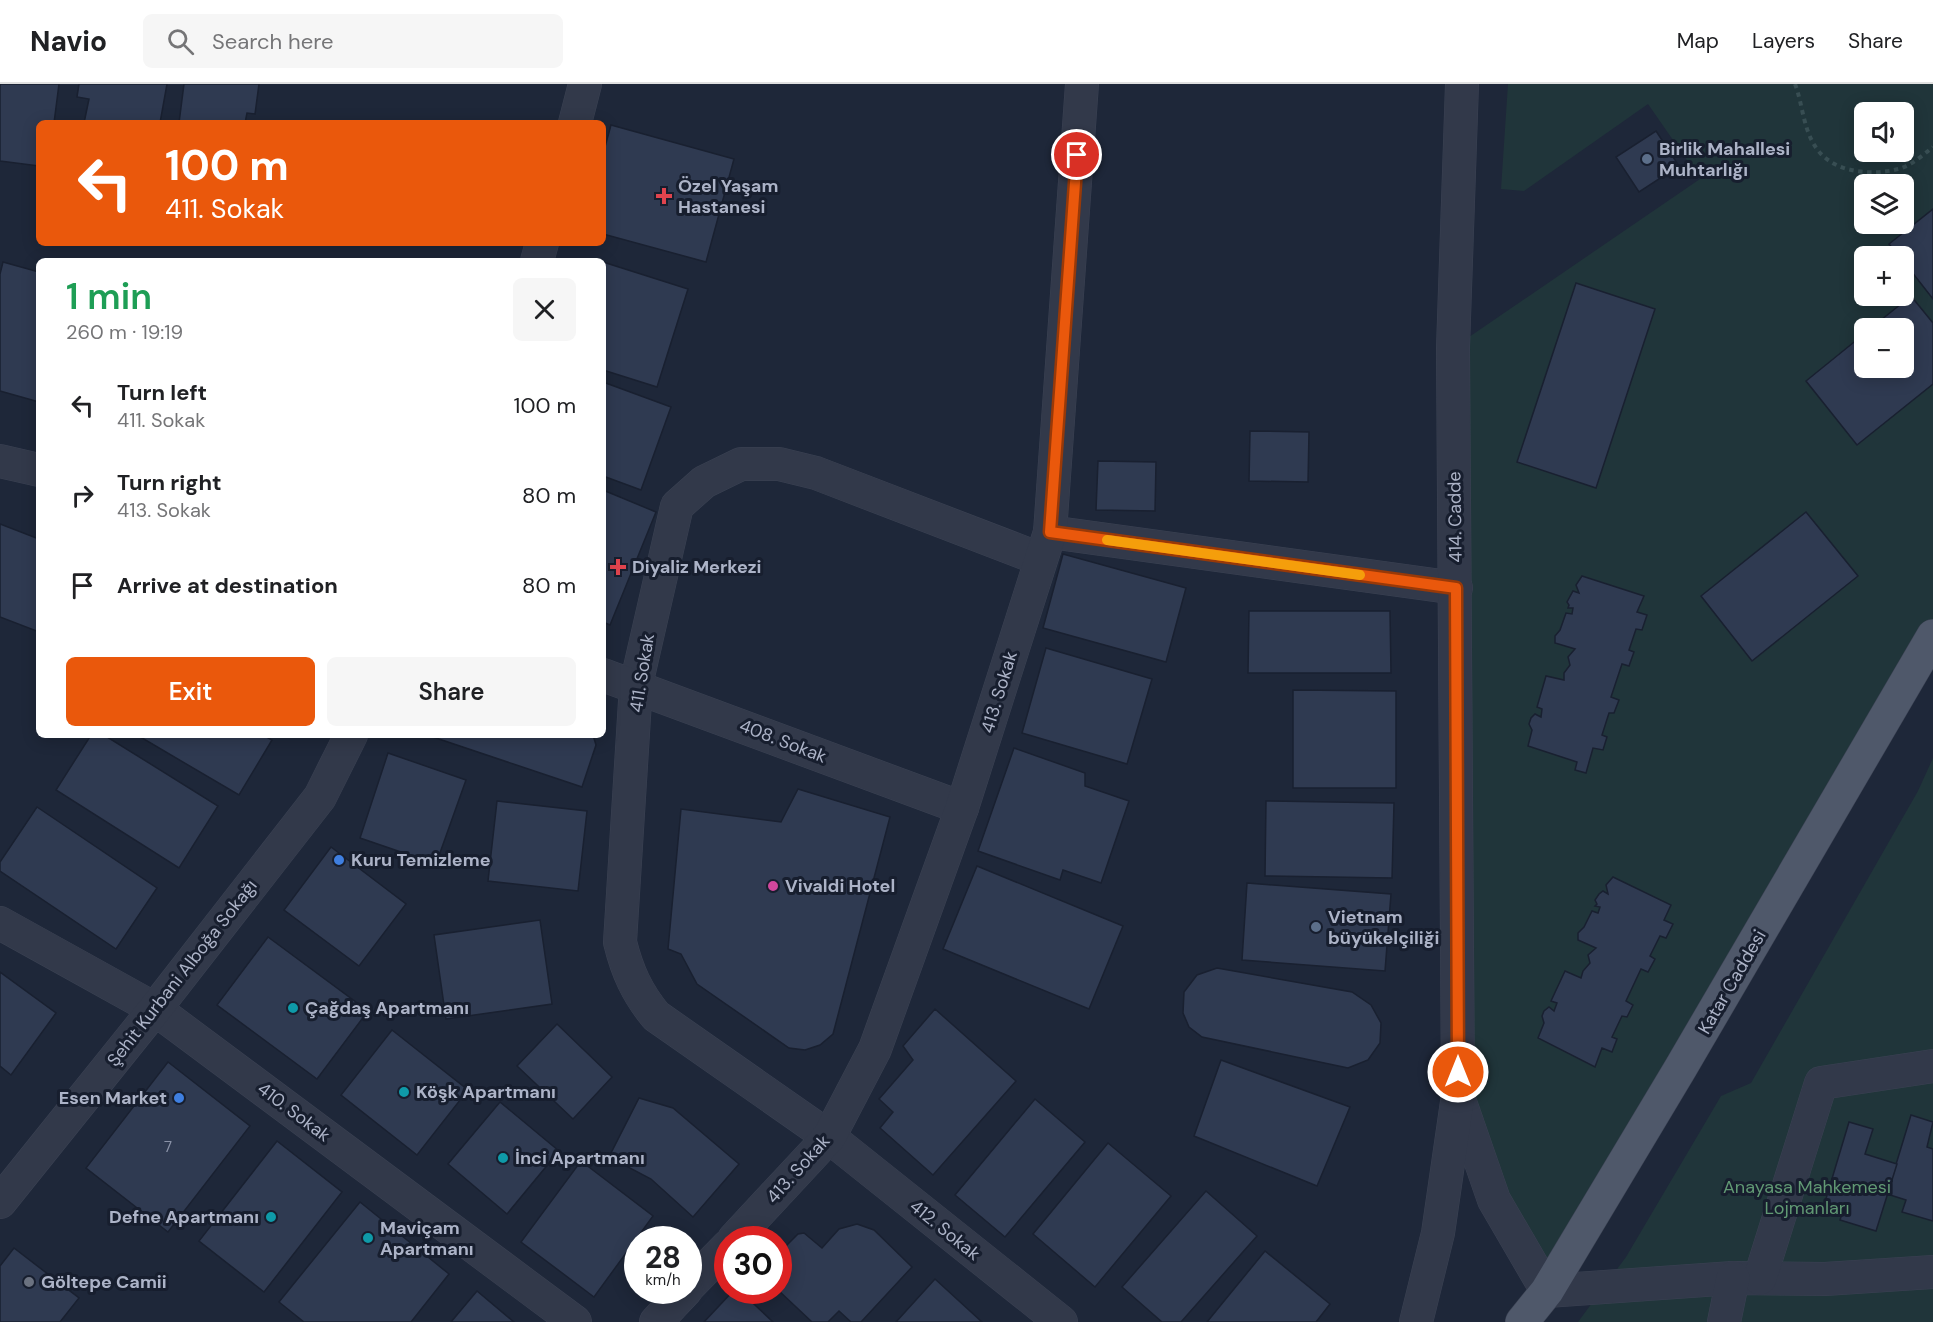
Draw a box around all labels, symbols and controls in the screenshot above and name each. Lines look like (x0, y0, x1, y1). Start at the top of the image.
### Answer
search box (143, 14, 563, 68)
text: Navio (30, 23, 107, 60)
icon: search (164, 25, 197, 58)
text: Search here (212, 27, 333, 56)
text: Map (1677, 27, 1719, 55)
text: Layers (1752, 27, 1815, 55)
text: Share (1848, 27, 1903, 55)
map controls (1854, 102, 1914, 378)
button: sound (1854, 102, 1914, 162)
pin (1051, 129, 1102, 180)
place label: Birlik Mahallesi Muhtarlığı (1659, 137, 1790, 182)
text: 100 m (165, 138, 289, 193)
icon: arrive (1060, 138, 1093, 171)
icon: left (66, 144, 144, 222)
marker: Birlik Mahallesi Muhtarlığı (1640, 152, 1654, 166)
place label: Özel Yaşam Hastanesi (678, 174, 778, 219)
button: layers (1854, 174, 1914, 234)
marker: Özel Yaşam Hastanesi (655, 187, 673, 205)
text: 411. Sokak (165, 191, 284, 226)
button: + (1854, 246, 1914, 306)
text: 1 min (66, 273, 152, 320)
button: close (513, 278, 576, 341)
button: − (1854, 318, 1914, 378)
text: 260 m · 19:19 (66, 319, 183, 345)
text: Turn left (117, 378, 207, 407)
icon: left (66, 389, 99, 422)
text: 100 m (514, 391, 576, 420)
text: 411. Sokak (117, 407, 205, 433)
text: Turn right (117, 468, 222, 497)
street label: 414. Cadde (1442, 471, 1468, 563)
icon: right (66, 479, 99, 512)
text: 80 m (522, 481, 576, 510)
text: 413. Sokak (117, 497, 211, 523)
place label: Diyaliz Merkezi (632, 555, 762, 579)
marker: Diyaliz Merkezi (609, 558, 627, 576)
icon: arrive (66, 569, 99, 602)
text: Arrive at destination (117, 571, 338, 600)
text: 80 m (522, 571, 576, 600)
street label: 411. Sokak (624, 632, 660, 714)
street label: 413. Sokak (975, 648, 1023, 736)
button: Exit (66, 657, 315, 726)
button: Share (327, 657, 576, 726)
street label: 408. Sokak (736, 713, 830, 769)
place label: Kuru Temizleme (351, 848, 491, 872)
marker: Kuru Temizleme (332, 853, 346, 867)
place label: Vivaldi Hotel (785, 874, 895, 898)
street label: Şehit Kurbani Alboğa Sokağı (101, 875, 263, 1071)
marker: Vivaldi Hotel (766, 879, 780, 893)
place label: Vietnam büyükelçiliği (1328, 905, 1439, 950)
marker: Vietnam büyükelçiliği (1309, 920, 1323, 934)
street label: Katar Caddesi (1692, 925, 1772, 1039)
place label: Çağdaş Apartmanı (305, 996, 469, 1020)
marker: Çağdaş Apartmanı (286, 1001, 300, 1015)
position arrow (1426, 1040, 1490, 1104)
street label: 410. Sokak (253, 1077, 335, 1147)
place label: Köşk Apartmanı (416, 1080, 556, 1104)
marker: Köşk Apartmanı (397, 1085, 411, 1099)
place label: Esen Market (59, 1086, 167, 1110)
marker: Esen Market (172, 1091, 186, 1105)
street label: 413. Sokak (761, 1130, 835, 1208)
house number: 7 (164, 1137, 172, 1157)
place label: İnci Apartmanı (515, 1146, 645, 1170)
marker: İnci Apartmanı (496, 1151, 510, 1165)
park label: Anayasa Mahkemesi Lojmanları (1723, 1175, 1891, 1220)
street label: 412. Sokak (905, 1194, 985, 1266)
place label: Defne Apartmanı (109, 1205, 259, 1229)
marker: Defne Apartmanı (264, 1210, 278, 1224)
place label: Maviçam Apartmanı (380, 1216, 474, 1261)
speed limit sign: 30 (714, 1226, 792, 1304)
marker: Maviçam Apartmanı (361, 1231, 375, 1245)
text: 28 (645, 1238, 681, 1277)
place label: Göltepe Camii (41, 1270, 167, 1294)
text: km/h (645, 1270, 681, 1290)
marker: Göltepe Camii (22, 1275, 36, 1289)

